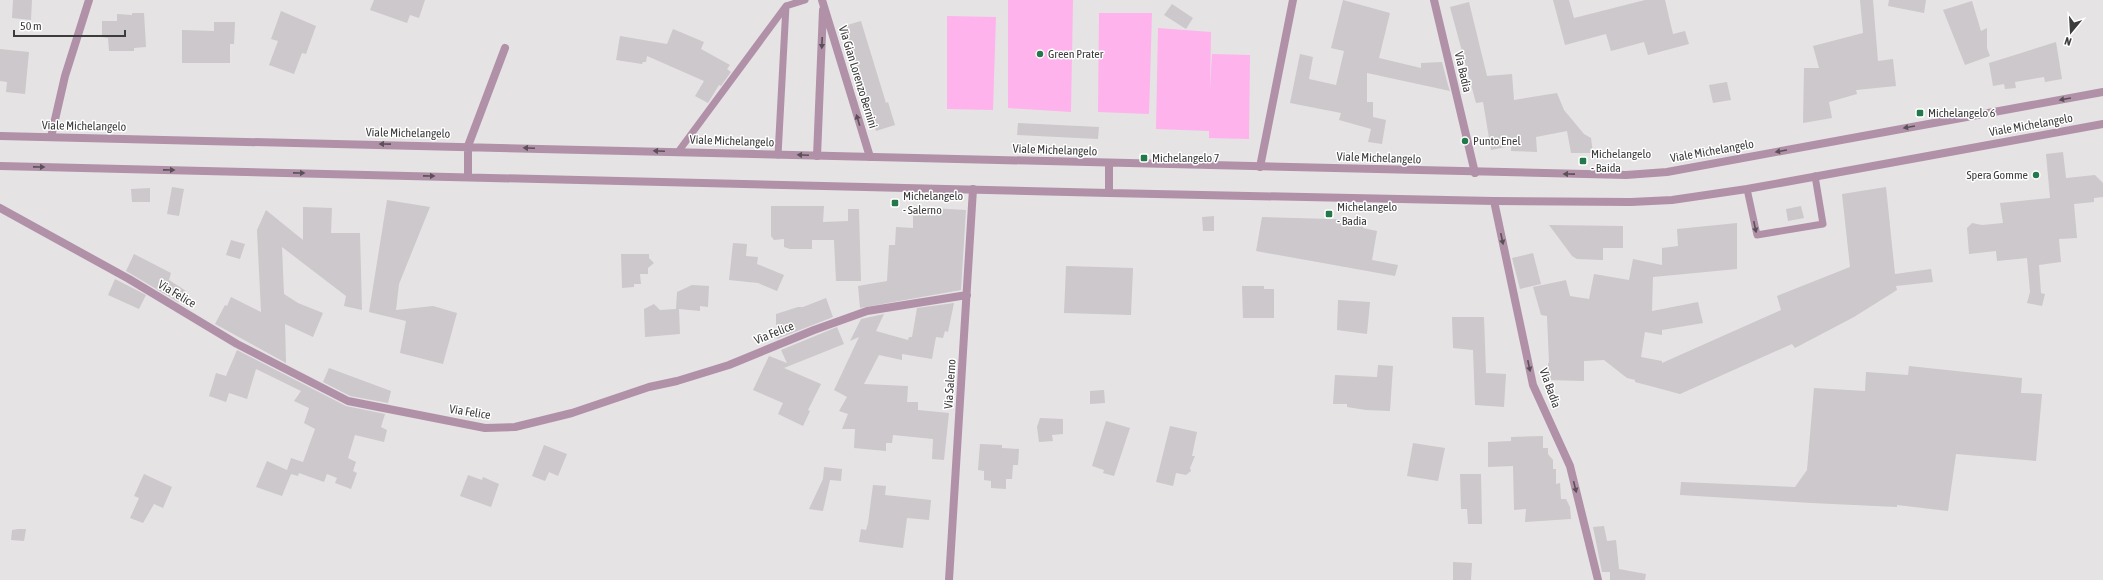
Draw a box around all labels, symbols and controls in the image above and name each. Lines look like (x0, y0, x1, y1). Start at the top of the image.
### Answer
scale bar (14, 12, 125, 38)
north arrow (2051, 12, 2091, 52)
text: 50 m (20, 19, 42, 33)
street label: Via Gian Lorenzo Bernini (836, 24, 880, 130)
text: N (2063, 35, 2073, 48)
one-way arrow (818, 37, 825, 49)
place label: Green Prater (1048, 47, 1104, 61)
marker: Green Prater (1035, 49, 1045, 59)
street label: Via Badia (1452, 50, 1474, 94)
one-way arrow (2059, 96, 2071, 102)
place label: Michelangelo 6 (1928, 106, 1996, 120)
marker: Michelangelo 6 (1915, 108, 1925, 118)
street label: Viale Michelangelo (1988, 111, 2074, 139)
one-way arrow (855, 114, 861, 126)
street label: Viale Michelangelo (42, 118, 127, 134)
street label: Viale Michelangelo (366, 125, 451, 141)
one-way arrow (1903, 125, 1915, 131)
street label: Viale Michelangelo (690, 133, 775, 149)
place label: Punto Enel (1473, 134, 1521, 148)
marker: Punto Enel (1460, 136, 1470, 146)
street label: Viale Michelangelo (1669, 137, 1755, 165)
one-way arrow (378, 141, 391, 147)
street label: Viale Michelangelo (1013, 142, 1098, 158)
one-way arrow (523, 144, 535, 151)
place label: Michelangelo - Baida (1591, 147, 1652, 175)
one-way arrow (652, 148, 665, 154)
one-way arrow (1775, 148, 1787, 154)
street label: Viale Michelangelo (1337, 150, 1422, 166)
place label: Michelangelo 7 (1152, 151, 1220, 165)
one-way arrow (797, 152, 809, 159)
marker: Michelangelo 7 (1139, 153, 1149, 163)
marker: Michelangelo - Baida (1578, 156, 1588, 166)
one-way arrow (33, 164, 46, 170)
one-way arrow (163, 167, 176, 173)
place label: Spera Gomme (1967, 168, 2028, 182)
one-way arrow (293, 170, 306, 176)
marker: Spera Gomme (2031, 170, 2041, 180)
one-way arrow (1562, 171, 1575, 177)
one-way arrow (423, 173, 436, 179)
place label: Michelangelo - Salerno (903, 189, 964, 217)
marker: Michelangelo - Salerno (890, 198, 900, 208)
place label: Michelangelo - Badia (1337, 200, 1398, 228)
marker: Michelangelo - Badia (1324, 209, 1334, 219)
one-way arrow (1753, 221, 1759, 233)
one-way arrow (1499, 233, 1505, 245)
street label: Via Felice (156, 277, 198, 311)
street label: Via Felice (752, 319, 796, 347)
street label: Via Salerno (941, 358, 959, 409)
one-way arrow (1527, 360, 1533, 372)
street label: Via Badia (1536, 366, 1564, 410)
street label: Via Felice (448, 402, 492, 422)
one-way arrow (1573, 481, 1579, 493)

